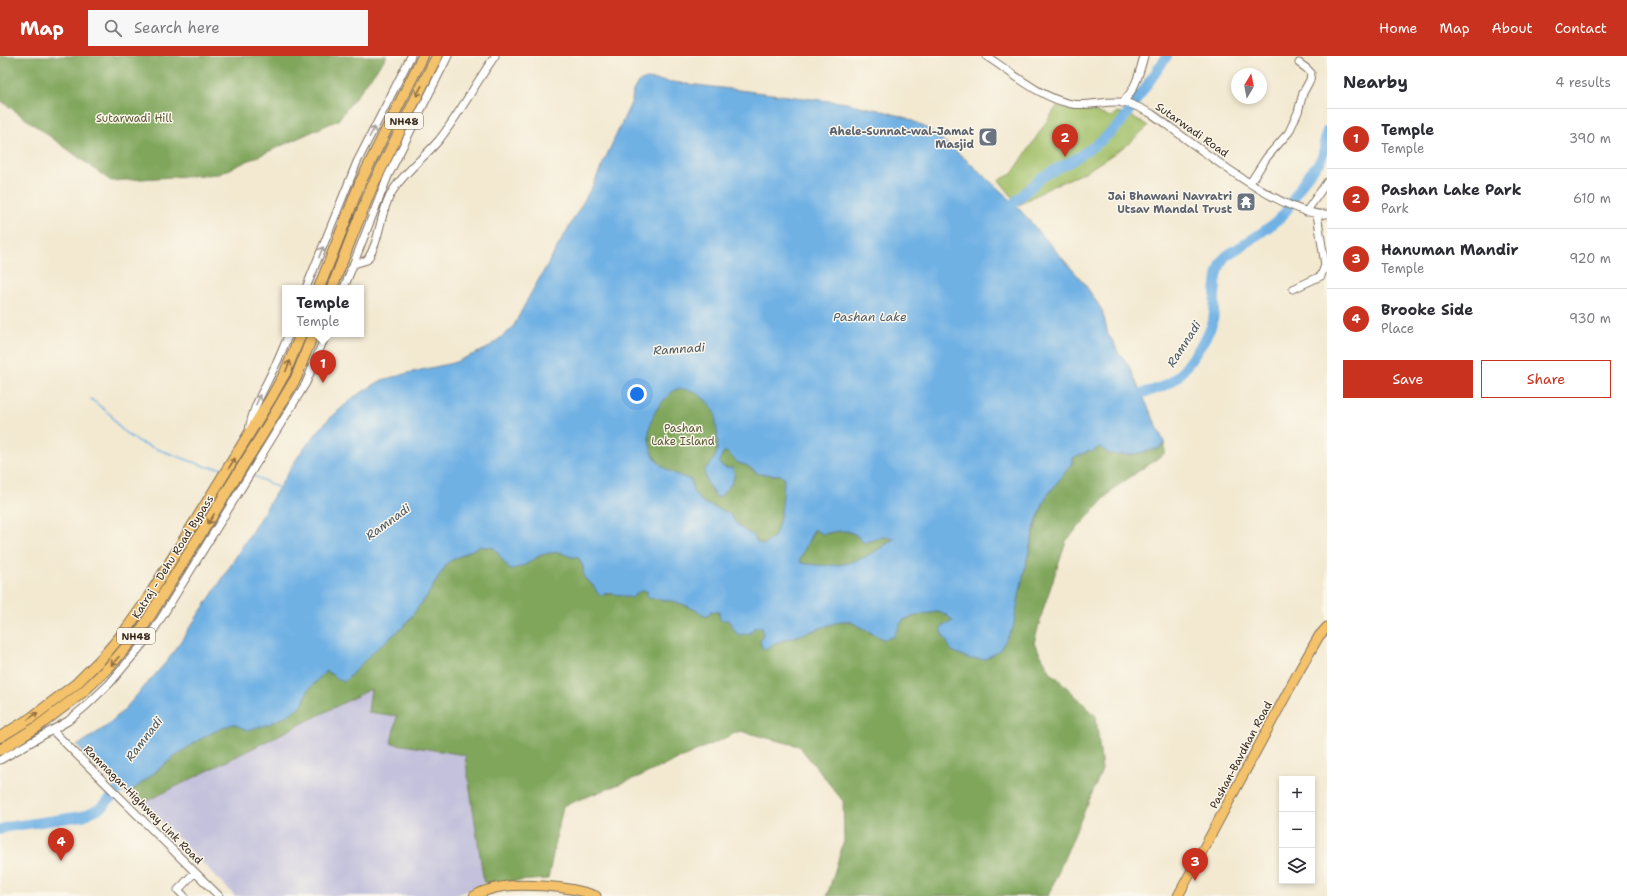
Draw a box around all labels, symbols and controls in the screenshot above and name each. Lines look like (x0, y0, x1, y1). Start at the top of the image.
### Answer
search box (88, 10, 368, 46)
text: Map (20, 16, 64, 41)
icon: search (102, 17, 124, 39)
text: Search here (134, 18, 220, 38)
text: Home (1379, 19, 1418, 37)
text: Map (1440, 19, 1470, 37)
text: About (1492, 19, 1533, 37)
text: Contact (1555, 19, 1607, 37)
north arrow (1231, 68, 1267, 104)
text: Nearby (1343, 71, 1408, 93)
text: 4 results (1555, 74, 1611, 91)
one-way arrow (415, 85, 422, 97)
street label: Sutarwadi Road (1152, 99, 1232, 161)
park label: Sutarwadi Hill (96, 111, 173, 126)
road number: NH48 (385, 113, 423, 129)
text: Temple (1381, 120, 1434, 140)
place label: Ahele-Sunnat-wal-Jamat Masjid (829, 124, 975, 152)
pin: 2 (1052, 124, 1078, 157)
mosque icon: Ahele-Sunnat-wal-Jamat Masjid (977, 126, 999, 148)
one-way arrow (369, 127, 376, 139)
text: 1 (1353, 130, 1359, 147)
text: 390 m (1569, 130, 1611, 147)
text: Temple (1381, 140, 1424, 157)
text: Pashan Lake Park (1381, 180, 1521, 200)
place label: Jai Bhawani Navratri Utsav Mandal Trust (1108, 189, 1233, 217)
text: 2 (1351, 190, 1361, 207)
text: 610 m (1573, 190, 1611, 207)
temple icon: Jai Bhawani Navratri Utsav Mandal Trust (1235, 191, 1257, 213)
text: Park (1381, 200, 1409, 217)
text: Hanuman Mandir (1381, 240, 1519, 260)
one-way arrow (317, 246, 325, 258)
text: 3 (1351, 250, 1361, 267)
text: 920 m (1569, 250, 1611, 267)
text: Temple (1381, 260, 1424, 277)
popup (282, 285, 364, 337)
text: Temple (296, 293, 350, 313)
text: Brooke Side (1381, 300, 1473, 320)
water label: Pashan Lake (833, 309, 907, 325)
text: 4 (1351, 310, 1361, 327)
text: 930 m (1569, 310, 1611, 327)
text: Temple (296, 313, 340, 330)
water label: Ramnadi (1163, 317, 1205, 370)
text: Place (1381, 320, 1414, 337)
water label: Ramnadi (653, 339, 706, 359)
pin: 1 (310, 350, 336, 383)
one-way arrow (284, 360, 292, 372)
button: Save (1343, 360, 1473, 398)
button: Share (1481, 360, 1611, 398)
your location (627, 384, 647, 404)
one-way arrow (255, 394, 262, 406)
park label: Pashan Lake Island (651, 421, 715, 449)
one-way arrow (228, 457, 236, 469)
street label: Katraj - Dehu Road Bypass (129, 492, 217, 622)
water label: Ramnadi (362, 500, 414, 544)
one-way arrow (207, 513, 215, 524)
road number: NH48 (117, 628, 155, 644)
one-way arrow (110, 655, 119, 666)
street label: Pashan-Bavdhan Road (1206, 699, 1276, 811)
one-way arrow (27, 712, 38, 720)
water label: Ramnadi (122, 713, 167, 764)
street label: Ramnagar-Highway Link Road (80, 742, 206, 868)
map controls (1279, 776, 1315, 884)
button: + (1279, 776, 1315, 812)
button: − (1279, 812, 1315, 848)
pin: 4 (48, 828, 74, 861)
pin: 3 (1182, 848, 1208, 881)
button: layers (1279, 848, 1315, 884)

